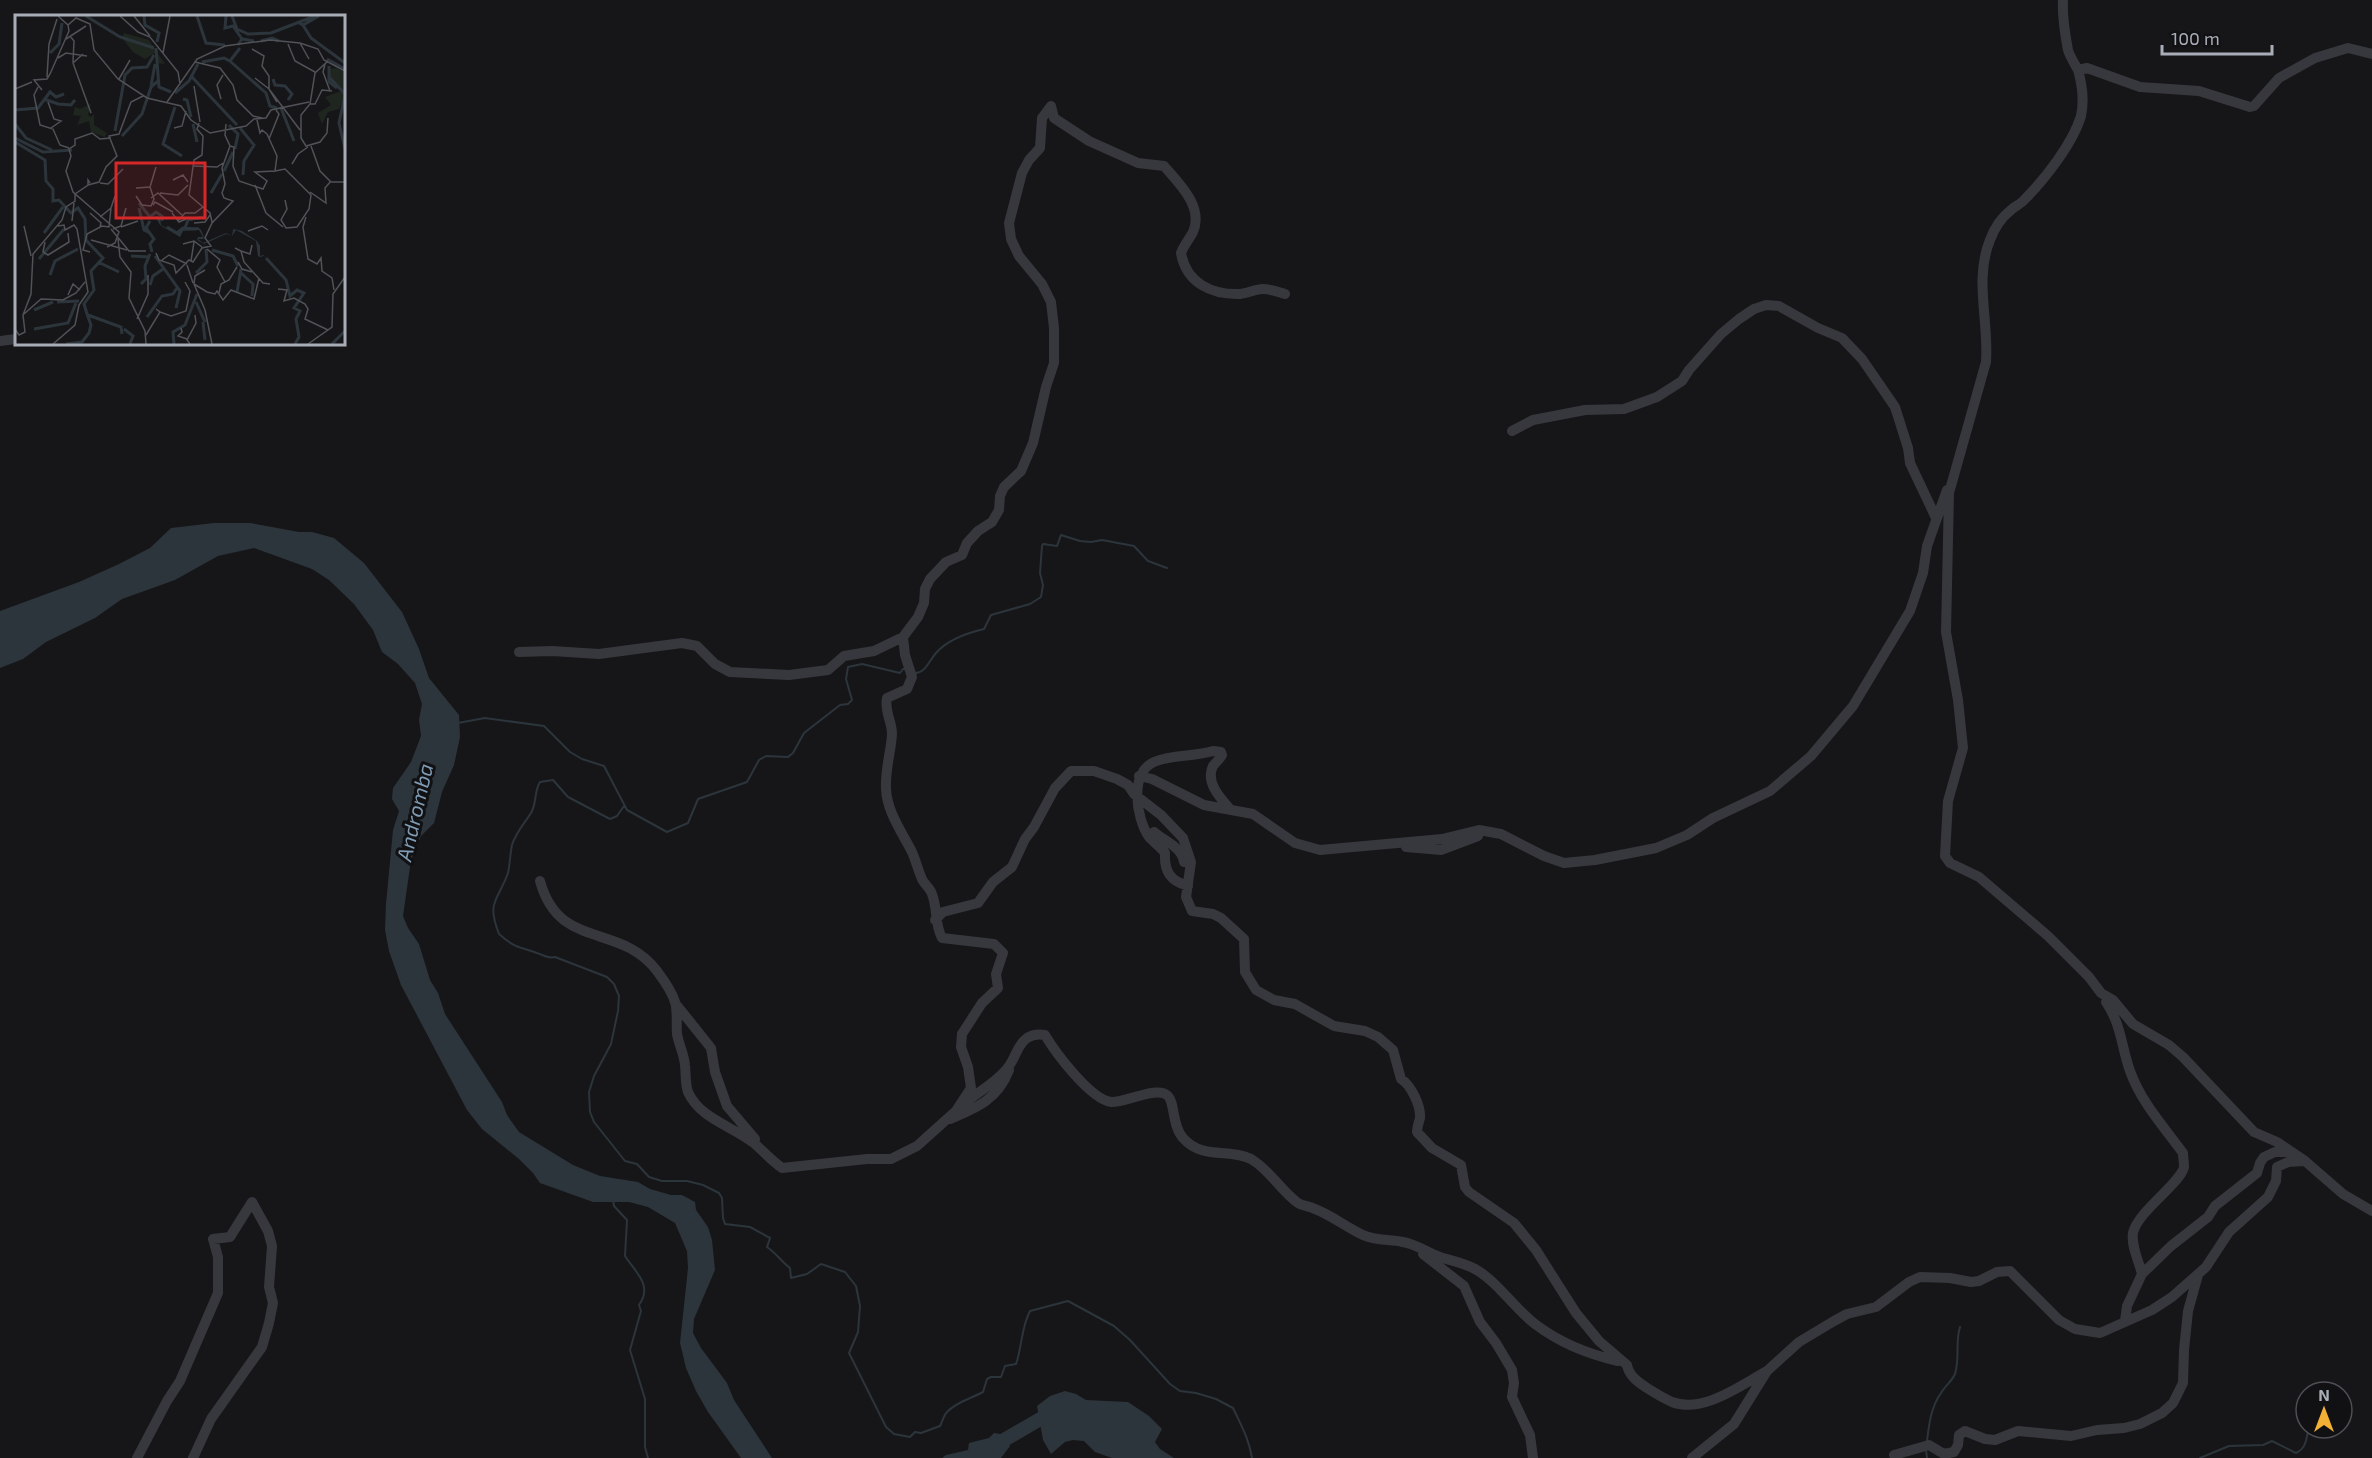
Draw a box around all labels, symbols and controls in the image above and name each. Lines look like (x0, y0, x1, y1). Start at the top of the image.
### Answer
inset map (15, 15, 345, 345)
scale bar (2162, 18, 2272, 56)
text: 100 m (2171, 27, 2220, 49)
water label: Andromba (390, 761, 437, 864)
north arrow (2294, 1380, 2354, 1440)
text: N (2318, 1385, 2330, 1404)

